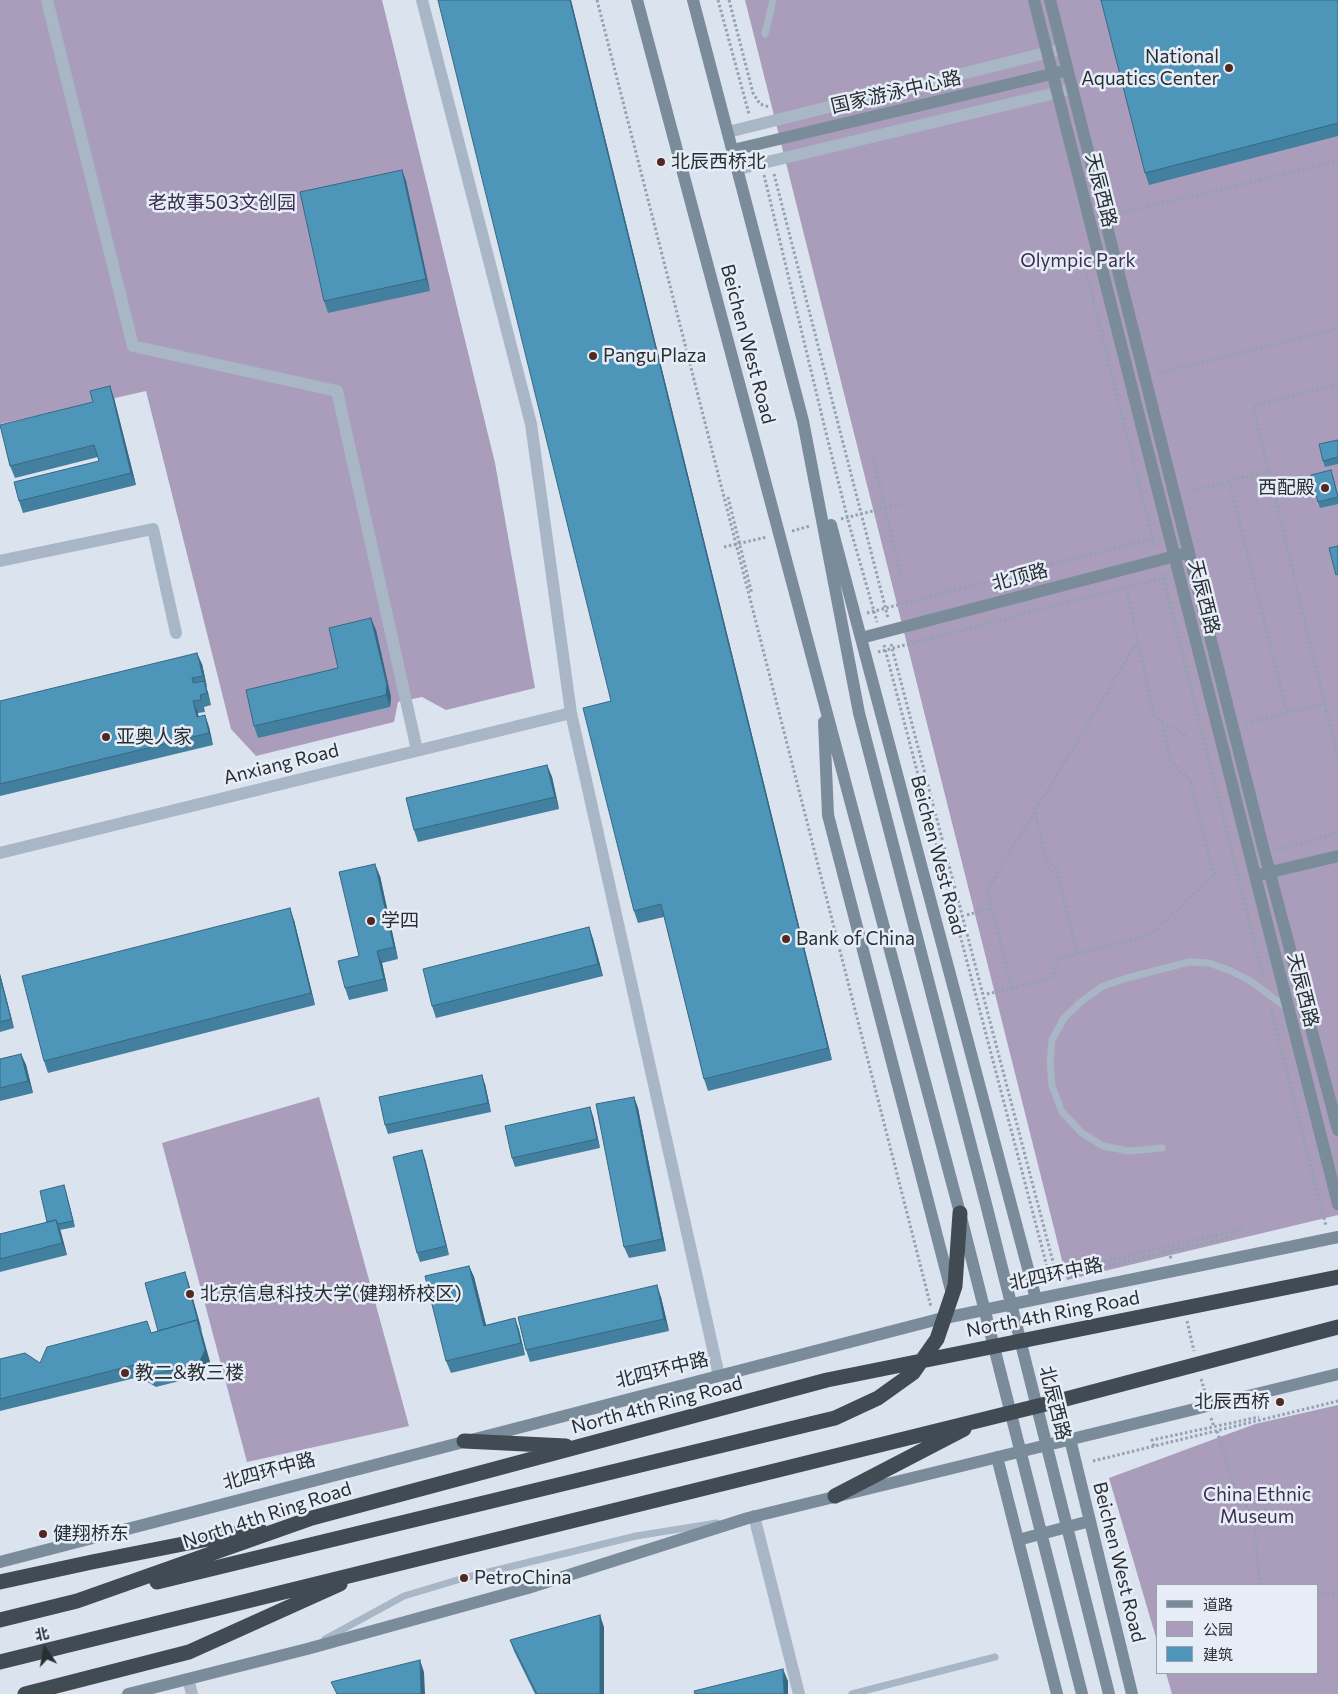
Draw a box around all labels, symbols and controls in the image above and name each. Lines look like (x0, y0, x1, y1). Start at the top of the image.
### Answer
place label: National Aquatics Center (1081, 46, 1219, 90)
marker: National Aquatics Center (1223, 62, 1235, 74)
street label: 国家游泳中心路 (829, 66, 963, 118)
street label: 天辰西路 (1081, 150, 1121, 230)
place label: 北辰西桥北 (671, 151, 766, 173)
marker: 北辰西桥北 (655, 156, 667, 168)
park label: 老故事503文创园 (148, 192, 296, 214)
park label: Olympic Park (1020, 250, 1136, 272)
street label: Beichen West Road (716, 262, 780, 426)
place label: Pangu Plaza (603, 345, 706, 367)
marker: Pangu Plaza (587, 350, 599, 362)
place label: 西配殿 (1258, 477, 1315, 499)
marker: 西配殿 (1319, 482, 1331, 494)
street label: 天辰西路 (1184, 557, 1224, 637)
street label: 北顶路 (990, 559, 1050, 595)
place label: 亚奥人家 (116, 726, 192, 748)
marker: 亚奥人家 (100, 731, 112, 743)
street label: Anxiang Road (221, 739, 341, 789)
street label: Beichen West Road (906, 773, 970, 937)
place label: 学四 (381, 910, 419, 932)
marker: 学四 (365, 915, 377, 927)
place label: Bank of China (796, 928, 915, 950)
marker: Bank of China (780, 933, 792, 945)
street label: 天辰西路 (1283, 950, 1323, 1030)
street label: 北四环中路 (1007, 1253, 1105, 1295)
place label: 北京信息科技大学(健翔桥校区) (200, 1283, 462, 1305)
street label: North 4th Ring Road (964, 1286, 1142, 1342)
marker: 北京信息科技大学(健翔桥校区) (184, 1288, 196, 1300)
street label: 北四环中路 (613, 1347, 711, 1393)
place label: 教二&教三楼 (135, 1362, 244, 1384)
street label: 北辰西路 (1035, 1363, 1075, 1443)
marker: 教二&教三楼 (119, 1367, 131, 1379)
street label: North 4th Ring Road (569, 1371, 745, 1439)
place label: 北辰西桥 (1194, 1391, 1270, 1413)
marker: 北辰西桥 (1274, 1396, 1286, 1408)
street label: 北四环中路 (220, 1448, 318, 1494)
street label: North 4th Ring Road (180, 1477, 354, 1553)
street label: Beichen West Road (1088, 1479, 1150, 1645)
park label: China Ethnic Museum (1203, 1484, 1311, 1528)
place label: 健翔桥东 (53, 1523, 129, 1545)
marker: 健翔桥东 (37, 1528, 49, 1540)
place label: PetroChina (474, 1567, 571, 1589)
marker: PetroChina (458, 1572, 470, 1584)
legend (1156, 1584, 1318, 1674)
text: 道路 (1203, 1595, 1233, 1613)
text: 公园 (1203, 1620, 1233, 1638)
north arrow (20, 1624, 70, 1674)
text: 北 (33, 1624, 50, 1644)
text: 建筑 (1203, 1645, 1233, 1663)

